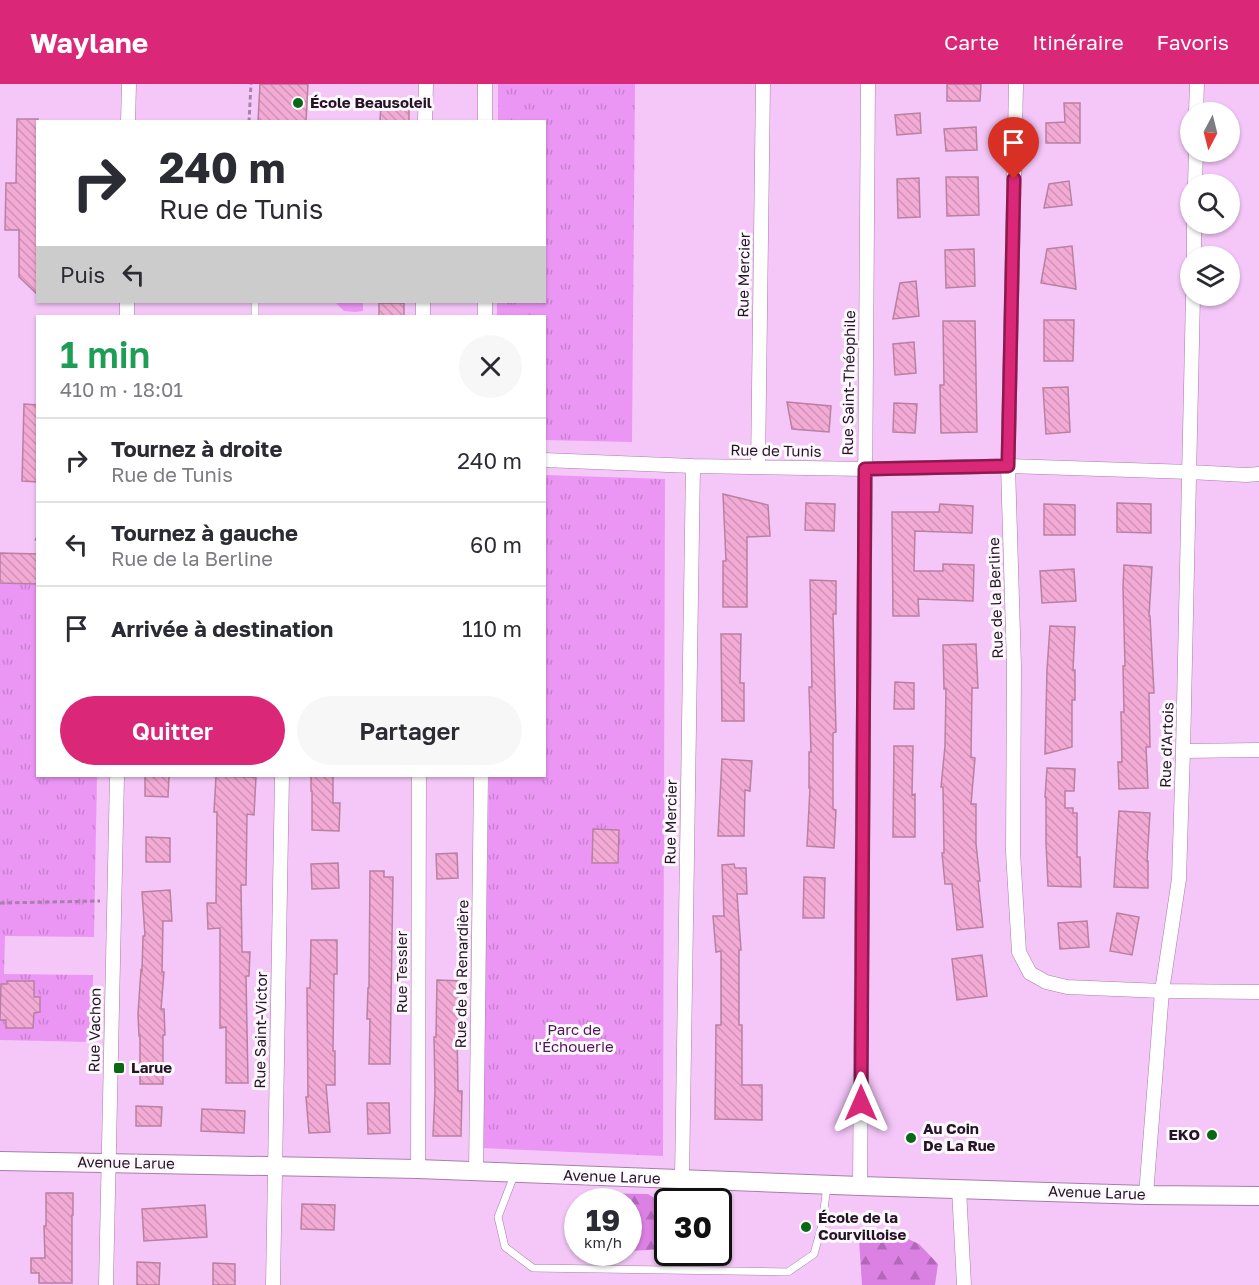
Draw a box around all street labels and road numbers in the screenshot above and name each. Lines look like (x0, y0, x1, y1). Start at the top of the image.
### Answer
street label: Rue Mercier (733, 232, 753, 318)
street label: Rue Saint-Théophile (838, 310, 858, 456)
street label: Rue de Tunis (730, 440, 822, 460)
street label: Rue de la Berline (984, 537, 1006, 659)
street label: Rue d'Artois (1156, 702, 1176, 788)
street label: Rue Mercier (660, 779, 680, 865)
street label: Rue de la Renardière (451, 899, 471, 1048)
street label: Rue Tessier (392, 931, 410, 1013)
street label: Rue Saint-Victor (250, 971, 270, 1089)
street label: Rue Vachon (84, 987, 104, 1072)
street label: Avenue Larue (77, 1152, 175, 1172)
street label: Avenue Larue (563, 1165, 661, 1187)
street label: Avenue Larue (1048, 1181, 1146, 1203)

